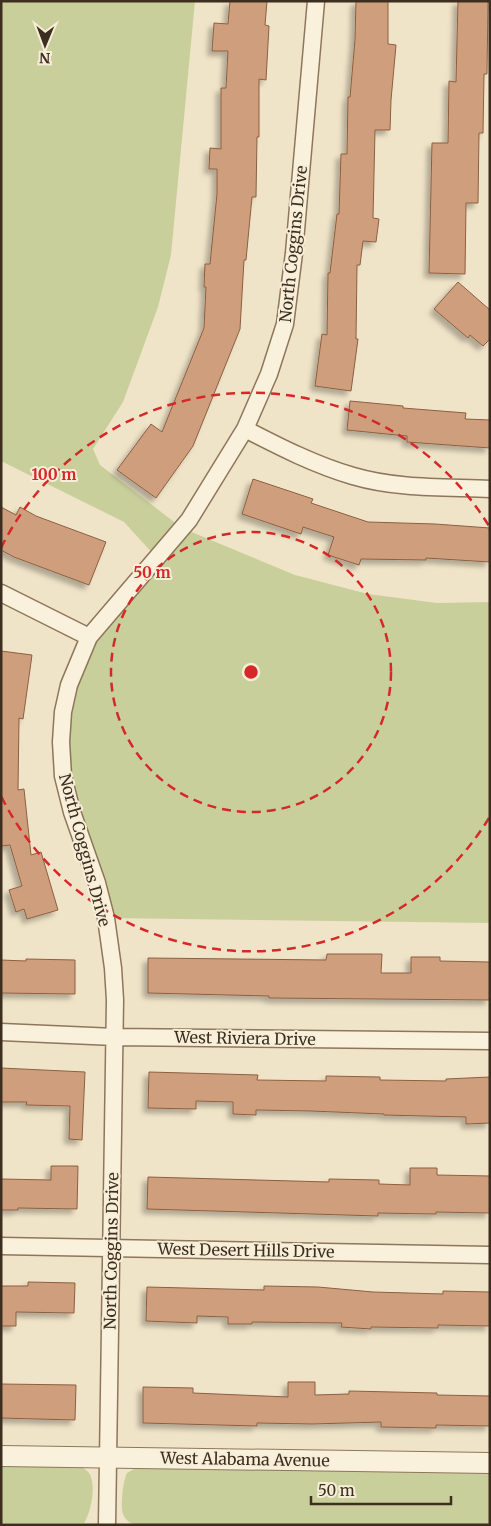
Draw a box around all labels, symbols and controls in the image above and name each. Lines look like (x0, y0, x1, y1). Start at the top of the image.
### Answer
north arrow (20, 20, 70, 70)
text: N (39, 49, 50, 67)
street label: North Coggins Drive (275, 165, 311, 323)
text: 100 m (32, 465, 76, 484)
text: 50 m (133, 563, 171, 582)
centre of rings (242, 663, 260, 681)
street label: North Coggins Drive (55, 771, 115, 929)
street label: West Riviera Drive (173, 1027, 316, 1049)
street label: North Coggins Drive (100, 1172, 122, 1330)
street label: West Desert Hills Drive (156, 1238, 335, 1262)
street label: West Alabama Avenue (159, 1448, 330, 1470)
scale bar (311, 1474, 451, 1506)
text: 50 m (318, 1481, 355, 1500)

